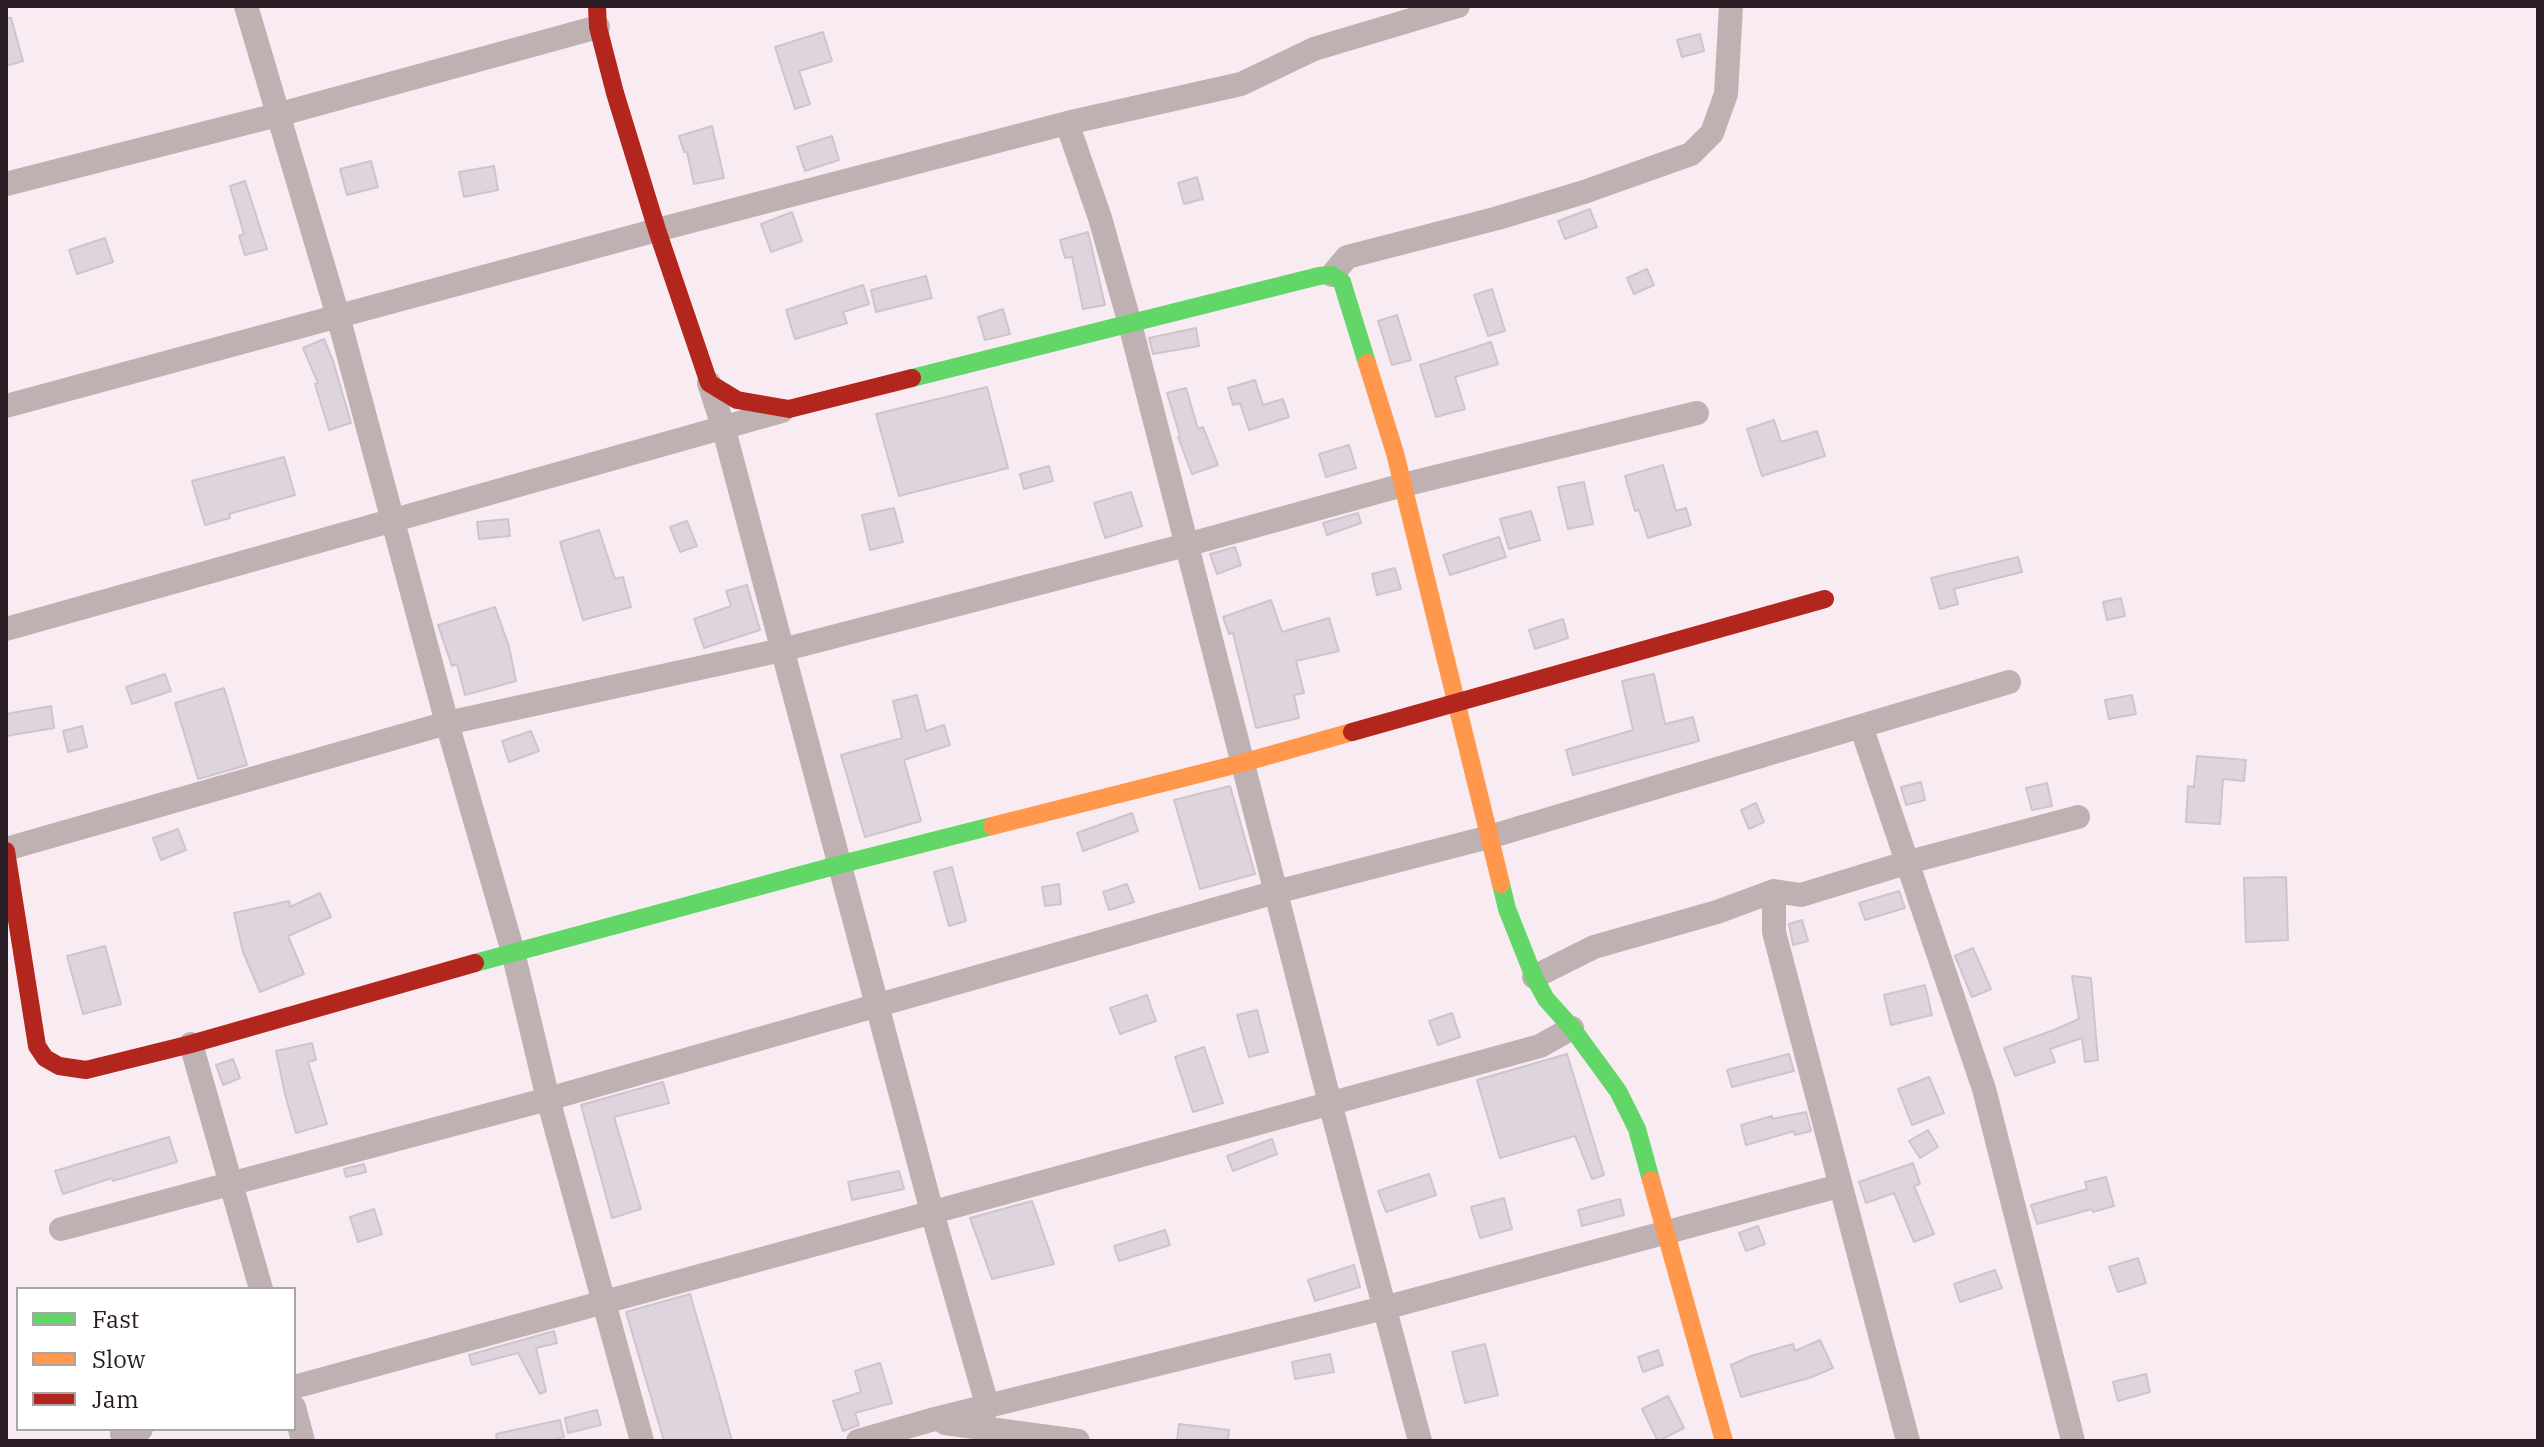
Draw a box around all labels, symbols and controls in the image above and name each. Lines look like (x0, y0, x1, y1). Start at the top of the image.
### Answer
legend (16, 1287, 296, 1431)
text: Fast (92, 1303, 139, 1335)
text: Slow (92, 1343, 145, 1375)
text: Jam (92, 1383, 139, 1415)

